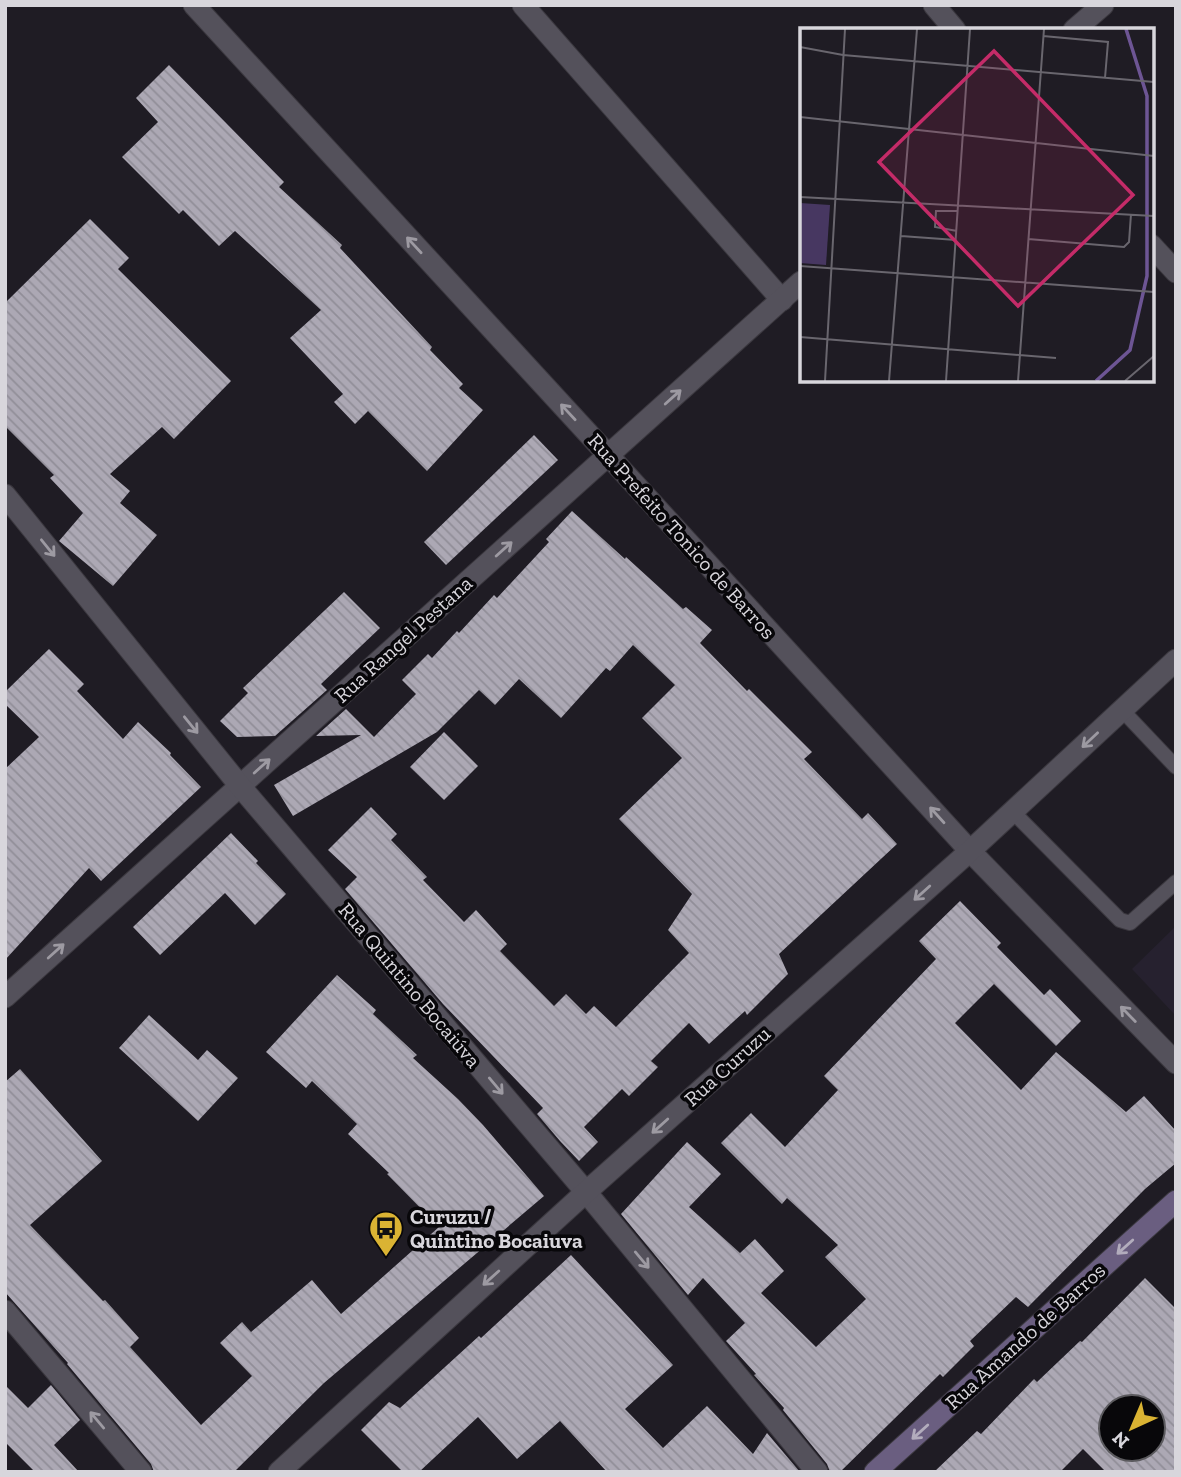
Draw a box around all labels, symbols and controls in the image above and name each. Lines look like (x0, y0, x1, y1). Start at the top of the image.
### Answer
inset map (800, 28, 1153, 382)
one-way arrow (406, 237, 423, 254)
one-way arrow (664, 389, 682, 405)
one-way arrow (560, 404, 577, 421)
street label: Rua Prefeito Tonico de Barros (583, 428, 781, 644)
one-way arrow (40, 539, 56, 557)
one-way arrow (495, 541, 513, 557)
street label: Rua Rangel Pestana (329, 570, 477, 708)
one-way arrow (183, 715, 198, 734)
one-way arrow (1082, 731, 1099, 748)
one-way arrow (253, 758, 270, 775)
one-way arrow (929, 806, 945, 824)
one-way arrow (913, 885, 931, 901)
street label: Rua Quintino Bocaiúva (334, 897, 486, 1073)
one-way arrow (47, 943, 65, 959)
one-way arrow (1120, 1006, 1137, 1023)
street label: Rua Curuzu (679, 1021, 775, 1111)
one-way arrow (488, 1077, 504, 1095)
one-way arrow (652, 1117, 669, 1134)
place label: Curuzu / Quintino Bocaiuva (410, 1204, 583, 1253)
bus stop icon: Curuzu / Quintino Bocaiuva (367, 1209, 405, 1258)
one-way arrow (1117, 1238, 1134, 1255)
one-way arrow (635, 1251, 650, 1269)
street label: Rua Amando de Barros (940, 1258, 1110, 1414)
one-way arrow (482, 1270, 500, 1286)
north arrow (1097, 1393, 1167, 1463)
one-way arrow (89, 1411, 105, 1429)
one-way arrow (911, 1423, 929, 1439)
text: N (1107, 1427, 1134, 1453)

